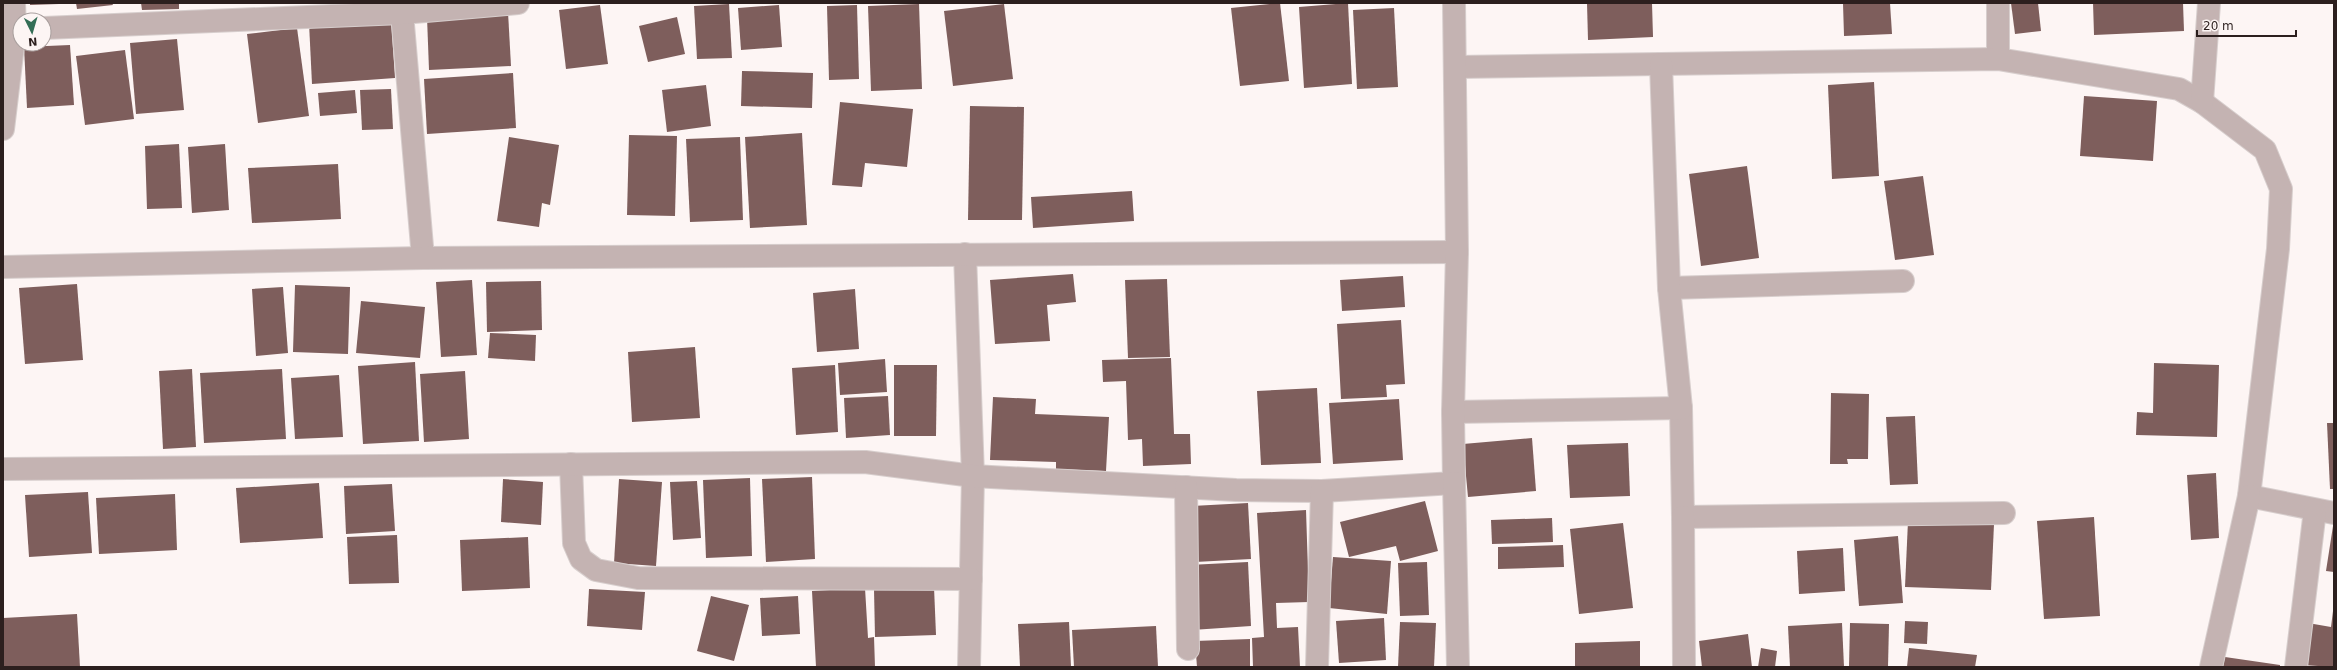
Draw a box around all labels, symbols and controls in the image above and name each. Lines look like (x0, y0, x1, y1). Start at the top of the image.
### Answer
north arrow (12, 12, 52, 52)
scale bar (2197, 12, 2296, 38)
text: 20 m (2203, 19, 2234, 33)
text: N (28, 35, 38, 48)

